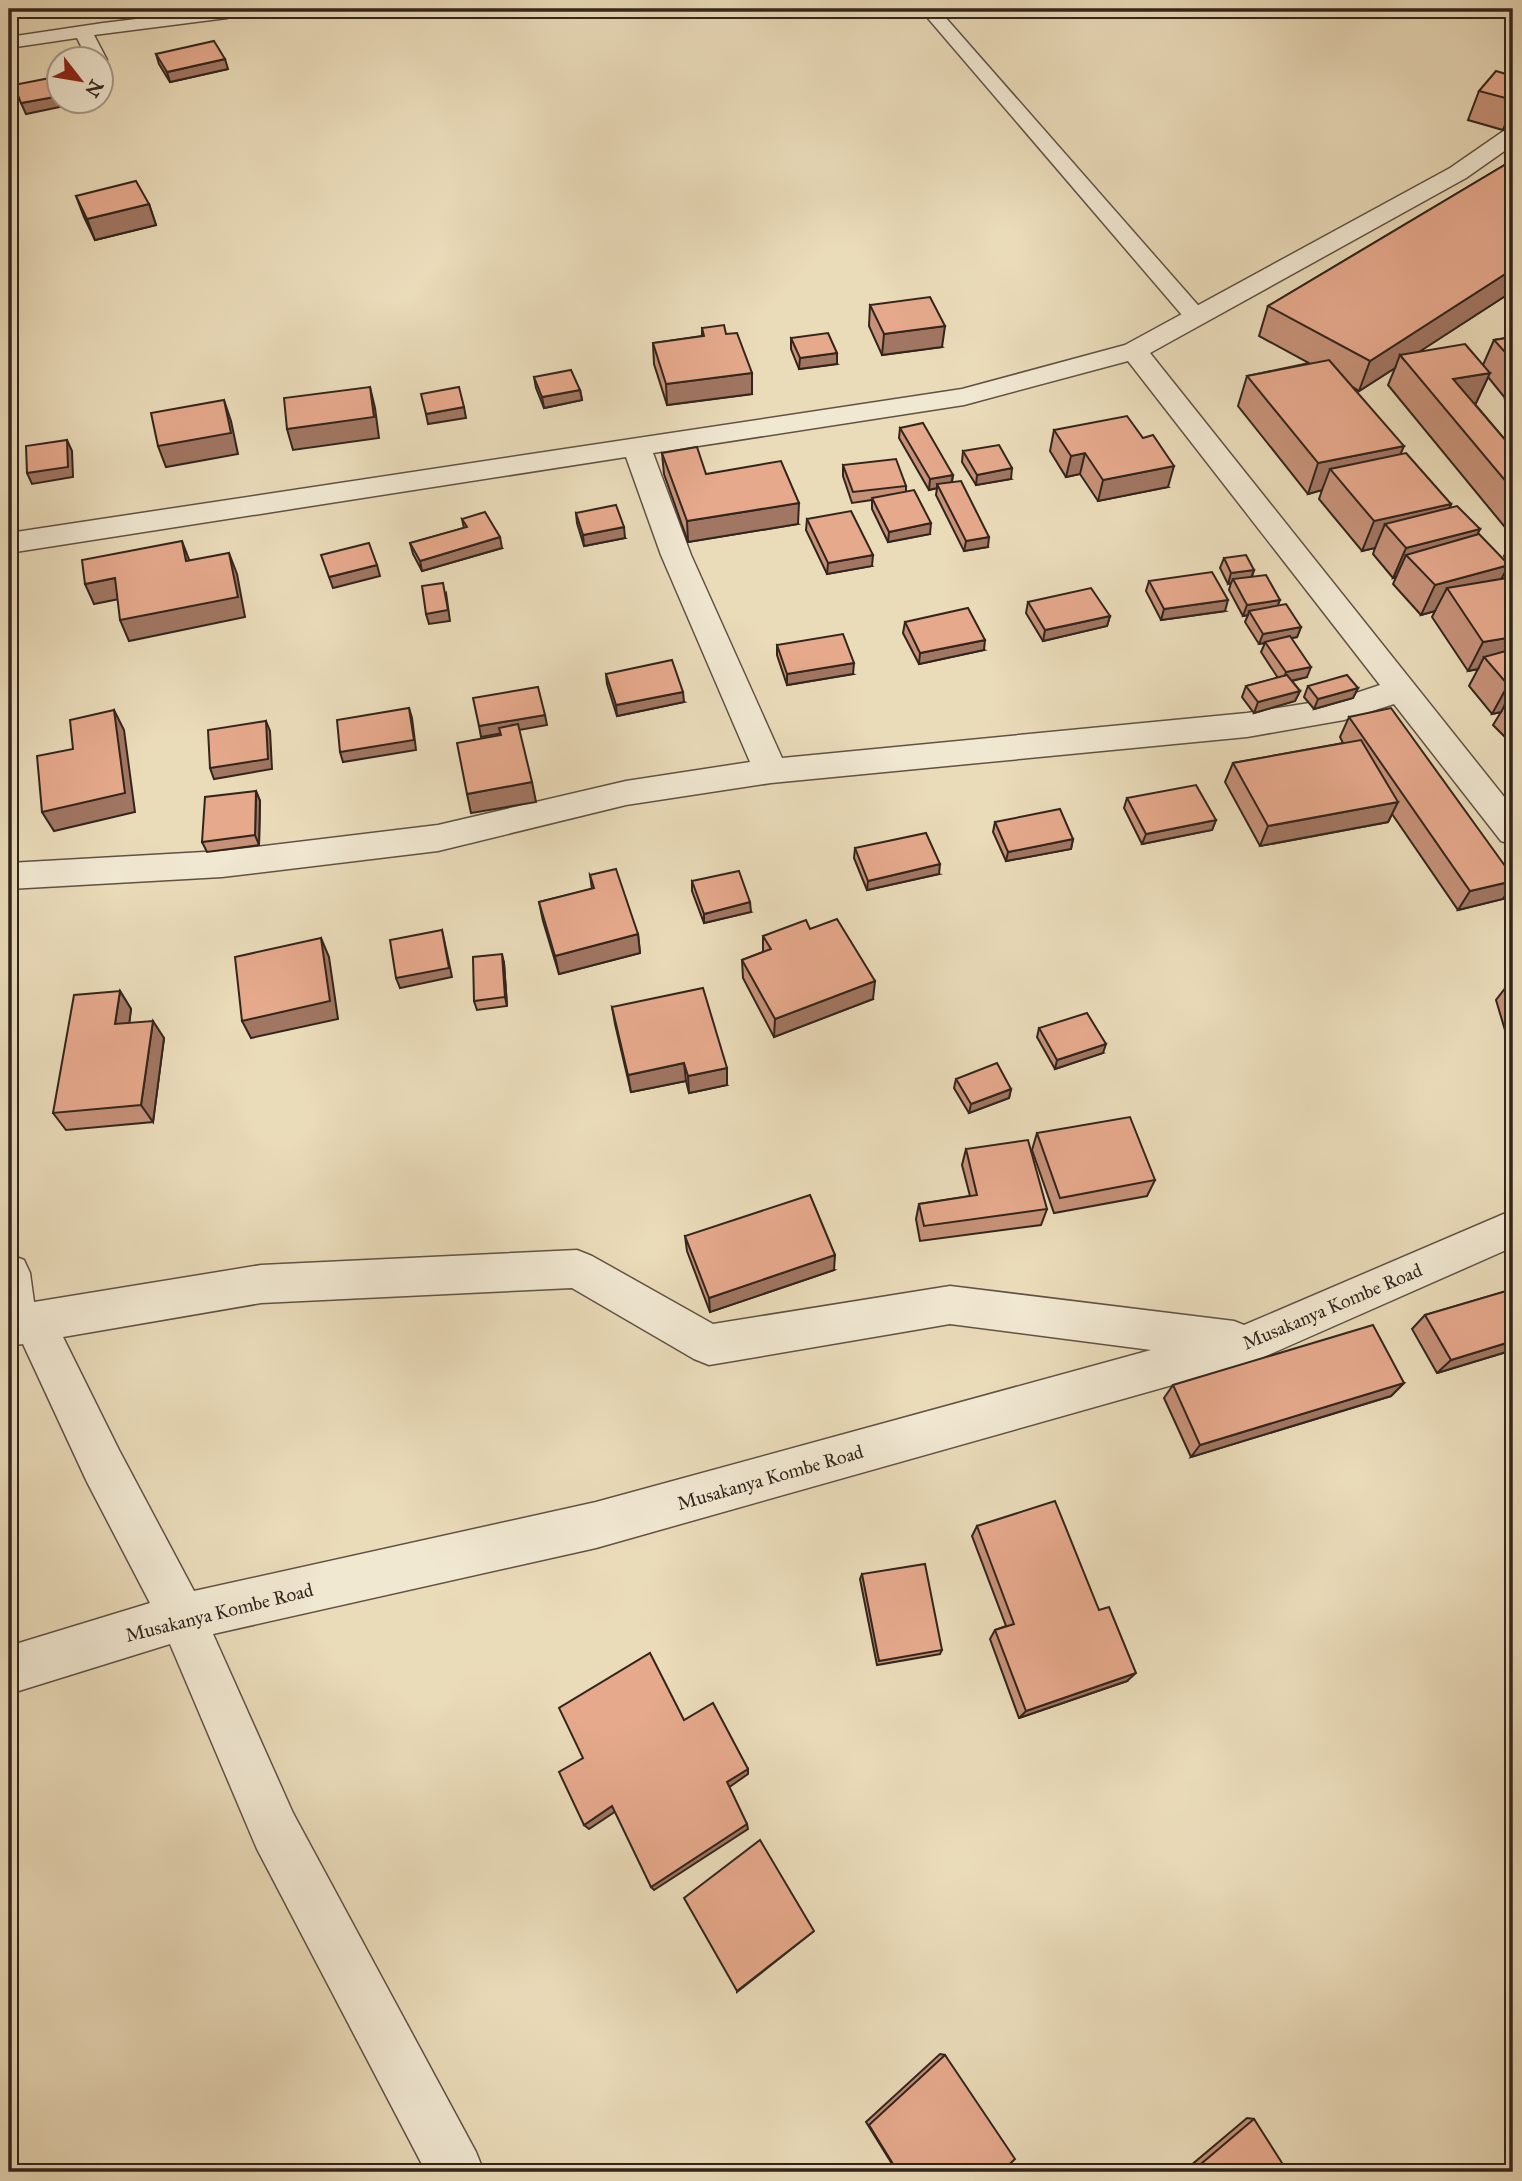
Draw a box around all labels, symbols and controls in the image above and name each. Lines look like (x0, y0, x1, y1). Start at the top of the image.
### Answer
north arrow (46, 46, 116, 116)
text: N (80, 76, 108, 101)
street label: Musakanya Kombe Road (1239, 1258, 1426, 1355)
street label: Musakanya Kombe Road (674, 1440, 866, 1515)
street label: Musakanya Kombe Road (123, 1578, 316, 1647)

